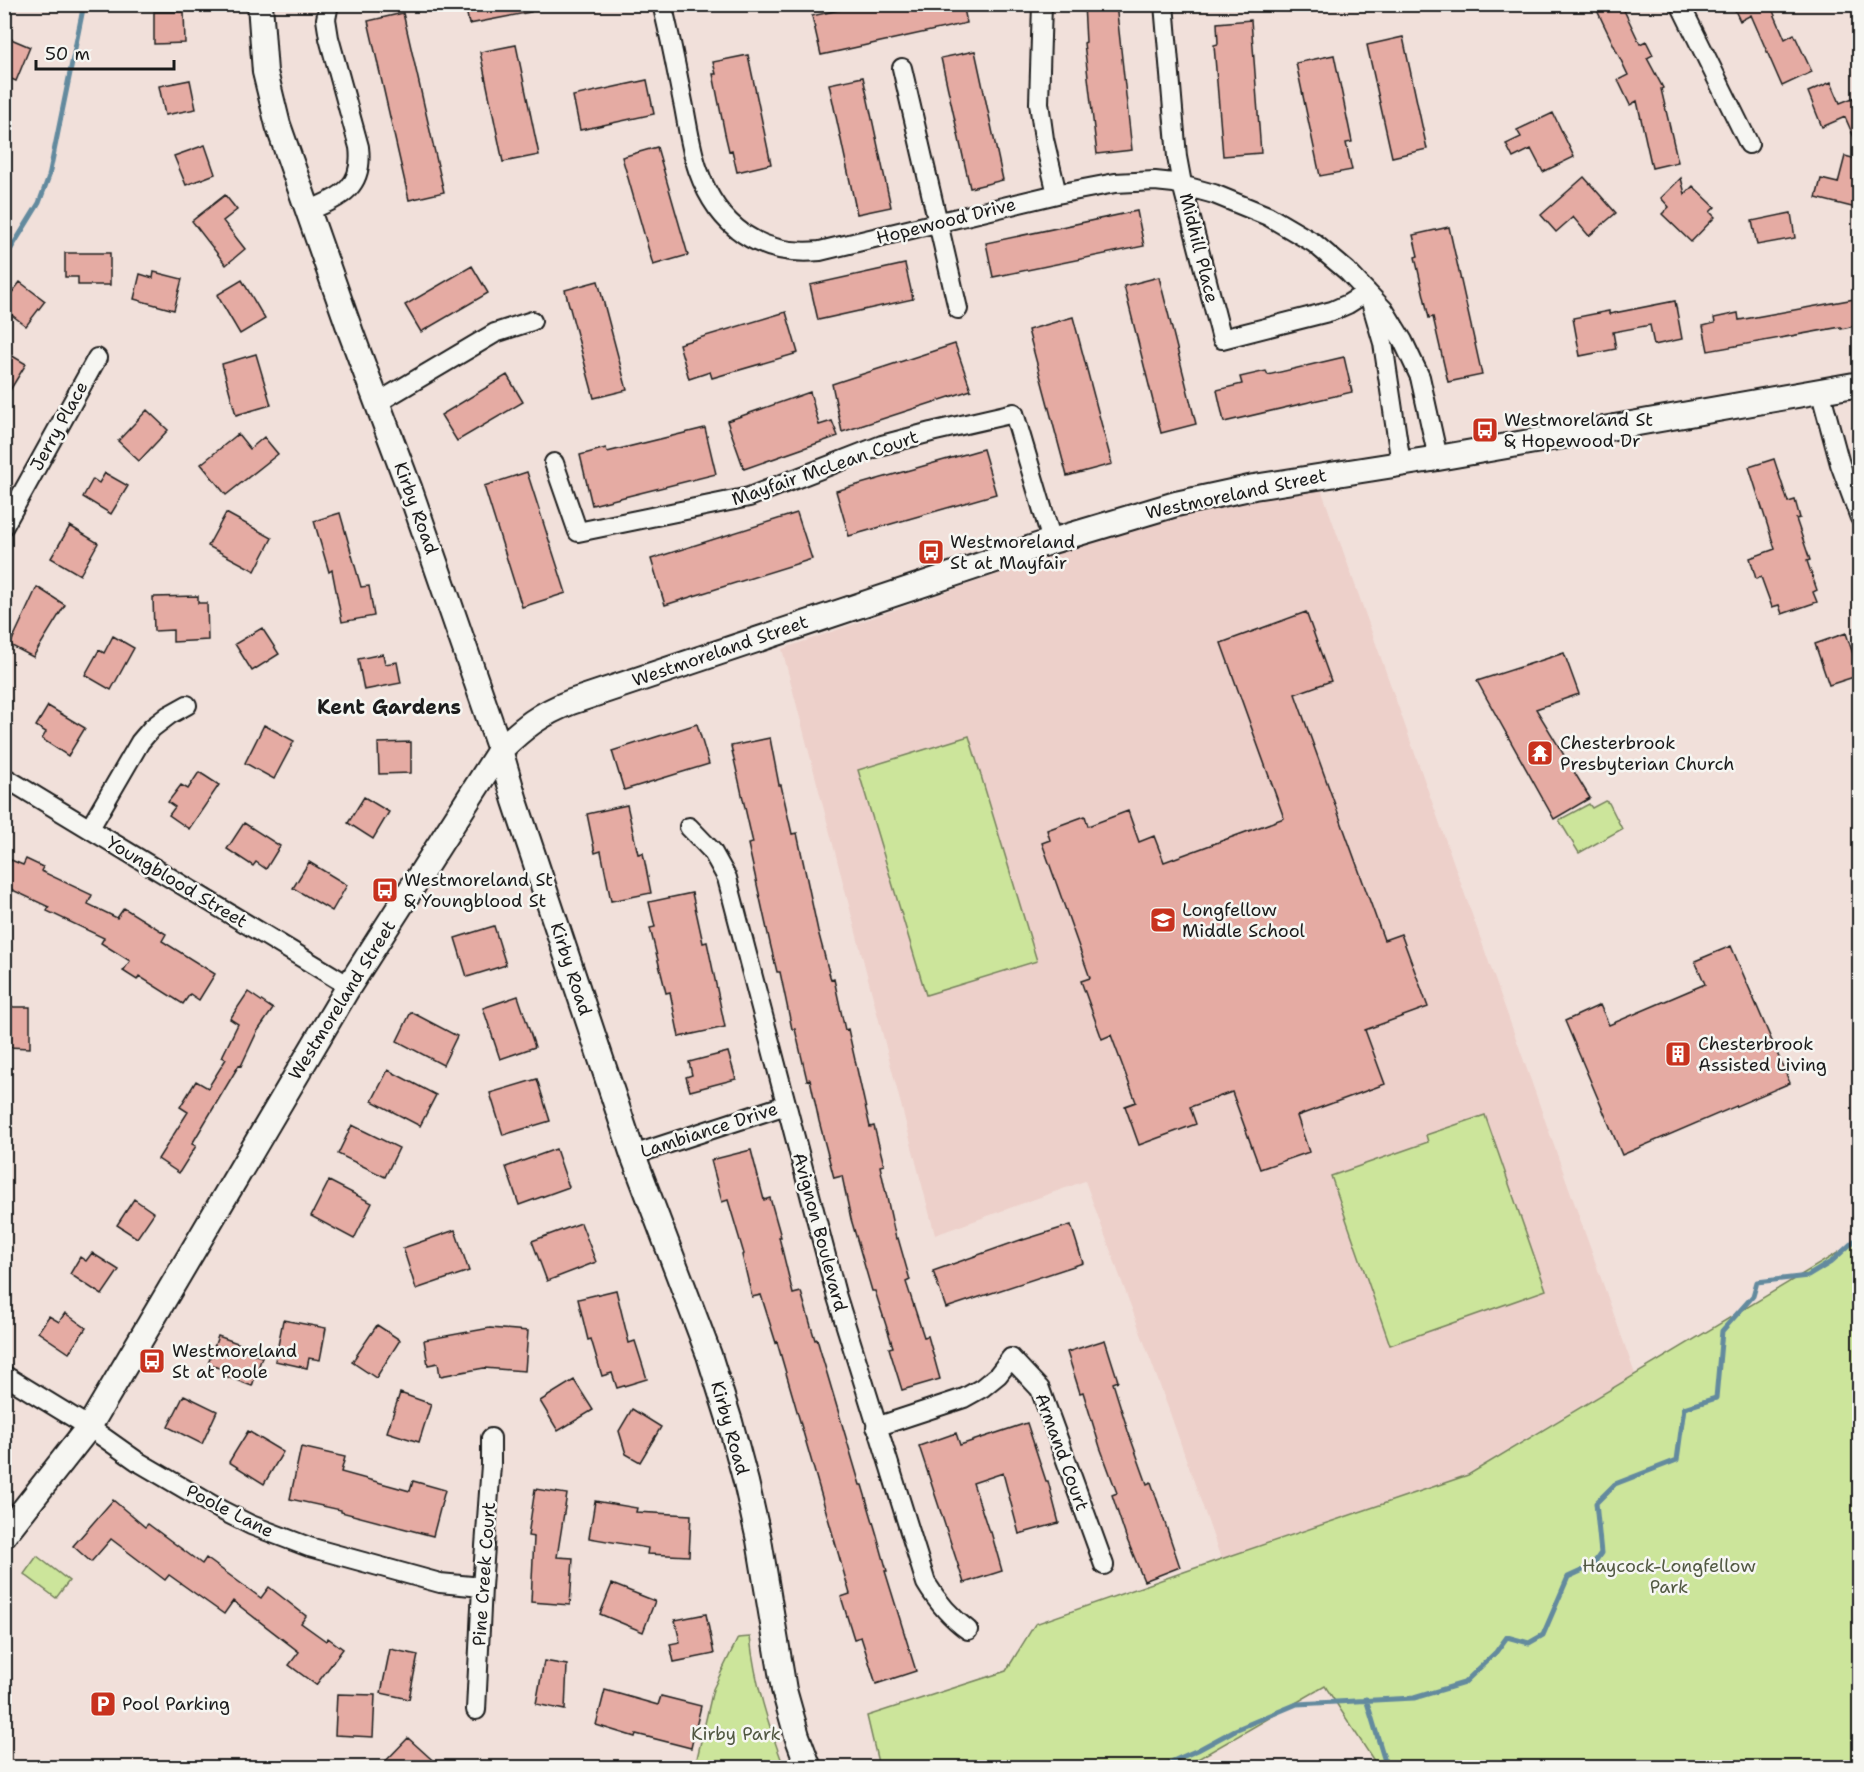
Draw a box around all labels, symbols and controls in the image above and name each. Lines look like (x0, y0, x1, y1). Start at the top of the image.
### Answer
scale bar (36, 33, 174, 71)
text: 50 m (45, 42, 90, 66)
street label: Midhill Place (1174, 191, 1224, 305)
street label: Hopewood Drive (874, 192, 1018, 250)
street label: Jerry Place (25, 377, 93, 475)
place label: Westmoreland St & Hopewood Dr (1504, 408, 1653, 453)
bus stop icon: Westmoreland St & Hopewood Dr (1470, 415, 1500, 445)
street label: Mayfair McLean Court (728, 425, 922, 511)
street label: Kirby Road (388, 459, 444, 557)
street label: Westmoreland Street (1143, 463, 1329, 525)
place label: Westmoreland St at Mayfair (950, 530, 1075, 575)
bus stop icon: Westmoreland St at Mayfair (916, 537, 946, 567)
street label: Westmoreland Street (629, 610, 811, 692)
district label: Kent Gardens (317, 694, 461, 720)
place label: Chesterbrook Presbyterian Church (1560, 731, 1735, 776)
temple icon: Chesterbrook Presbyterian Church (1525, 738, 1555, 768)
street label: Youngblood Street (102, 830, 252, 934)
place label: Westmoreland St & Youngblood St (404, 868, 553, 913)
bus stop icon: Westmoreland St & Youngblood St (370, 875, 400, 905)
place label: Longfellow Middle School (1182, 898, 1306, 943)
school or university icon: Longfellow Middle School (1148, 905, 1178, 935)
street label: Westmoreland Street (283, 915, 401, 1085)
street label: Kirby Road (545, 919, 597, 1019)
place label: Chesterbrook Assisted Living (1698, 1032, 1827, 1077)
building icon: Chesterbrook Assisted Living (1663, 1039, 1693, 1069)
street label: Lambiance Drive (637, 1096, 781, 1164)
street label: Avignon Boulevard (787, 1150, 853, 1314)
place label: Westmoreland St at Poole (172, 1339, 297, 1384)
bus stop icon: Westmoreland St at Poole (137, 1346, 167, 1376)
street label: Kirby Road (705, 1378, 755, 1478)
street label: Armand Court (1030, 1390, 1094, 1514)
street label: Poole Lane (182, 1479, 278, 1543)
street label: Pine Creek Court (467, 1501, 501, 1647)
park label: Haycock-Longfellow Park (1582, 1554, 1756, 1599)
parking icon: Pool Parking (88, 1689, 118, 1719)
place label: Pool Parking (122, 1692, 230, 1716)
park label: Kirby Park (691, 1722, 781, 1746)

